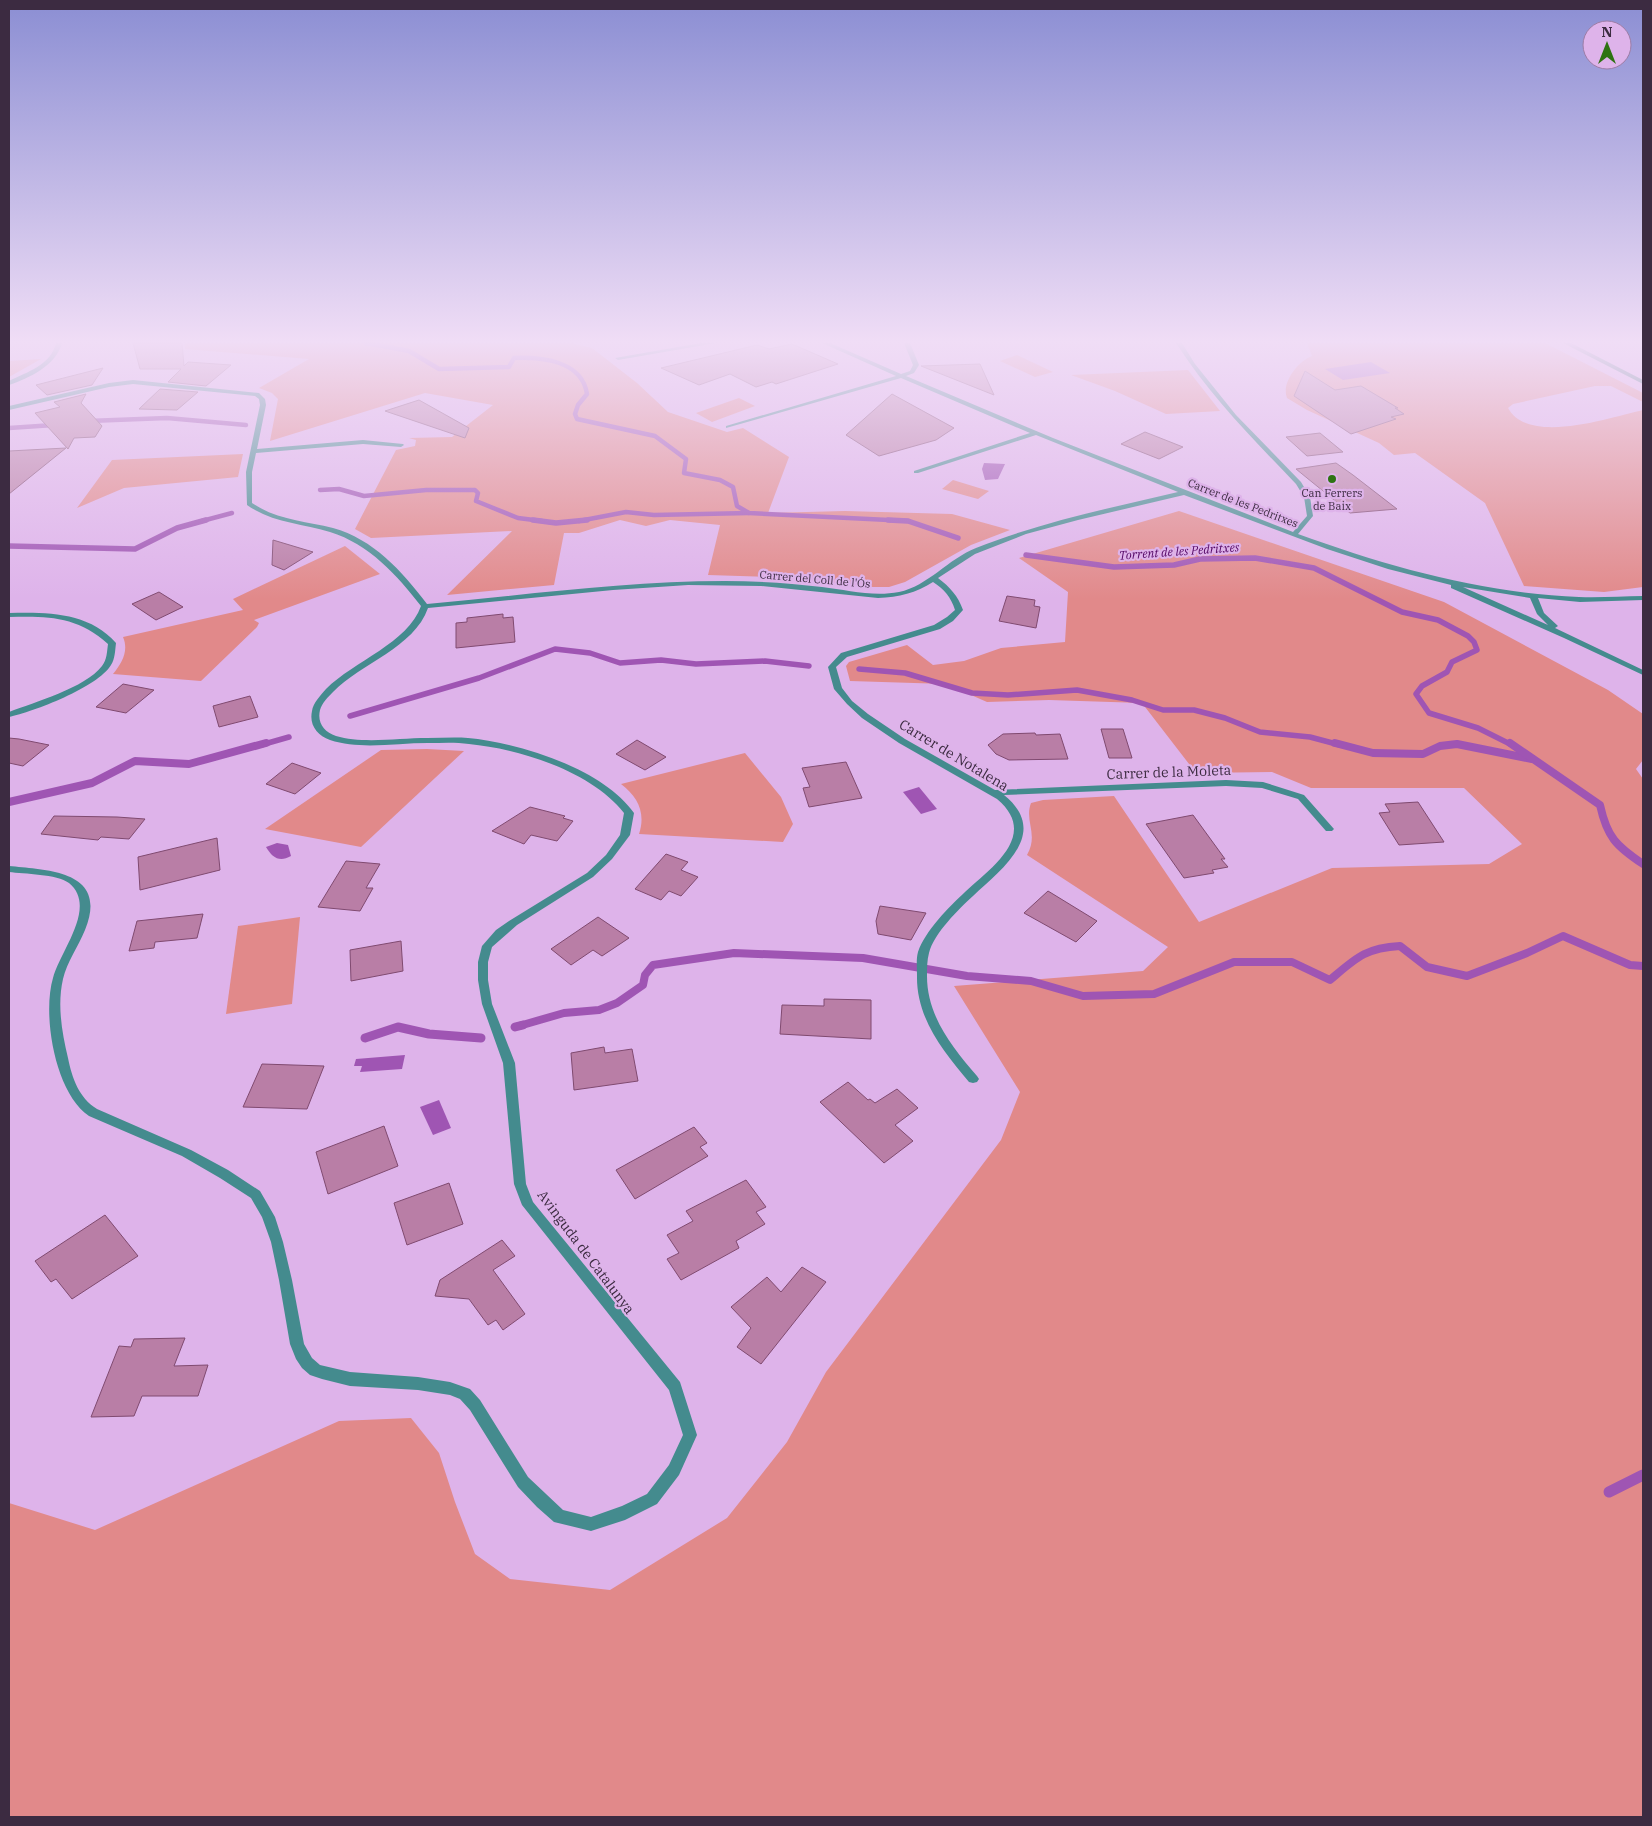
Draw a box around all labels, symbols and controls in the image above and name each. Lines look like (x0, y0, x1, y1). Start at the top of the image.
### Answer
north arrow (1582, 20, 1632, 70)
text: N (1601, 23, 1613, 41)
marker: Can Ferrers de Baix (1326, 473, 1338, 485)
street label: Carrer de les Pedritxes (1186, 475, 1300, 531)
place label: Can Ferrers de Baix (1302, 486, 1362, 513)
water label: Torrent de les Pedritxes (1118, 539, 1240, 563)
street label: Carrer del Coll de l'Ós (759, 567, 871, 591)
street label: Carrer de Notalena (896, 715, 1012, 795)
street label: Carrer de la Moleta (1106, 761, 1232, 783)
street label: Avinguda de Catalunya (533, 1186, 639, 1318)

